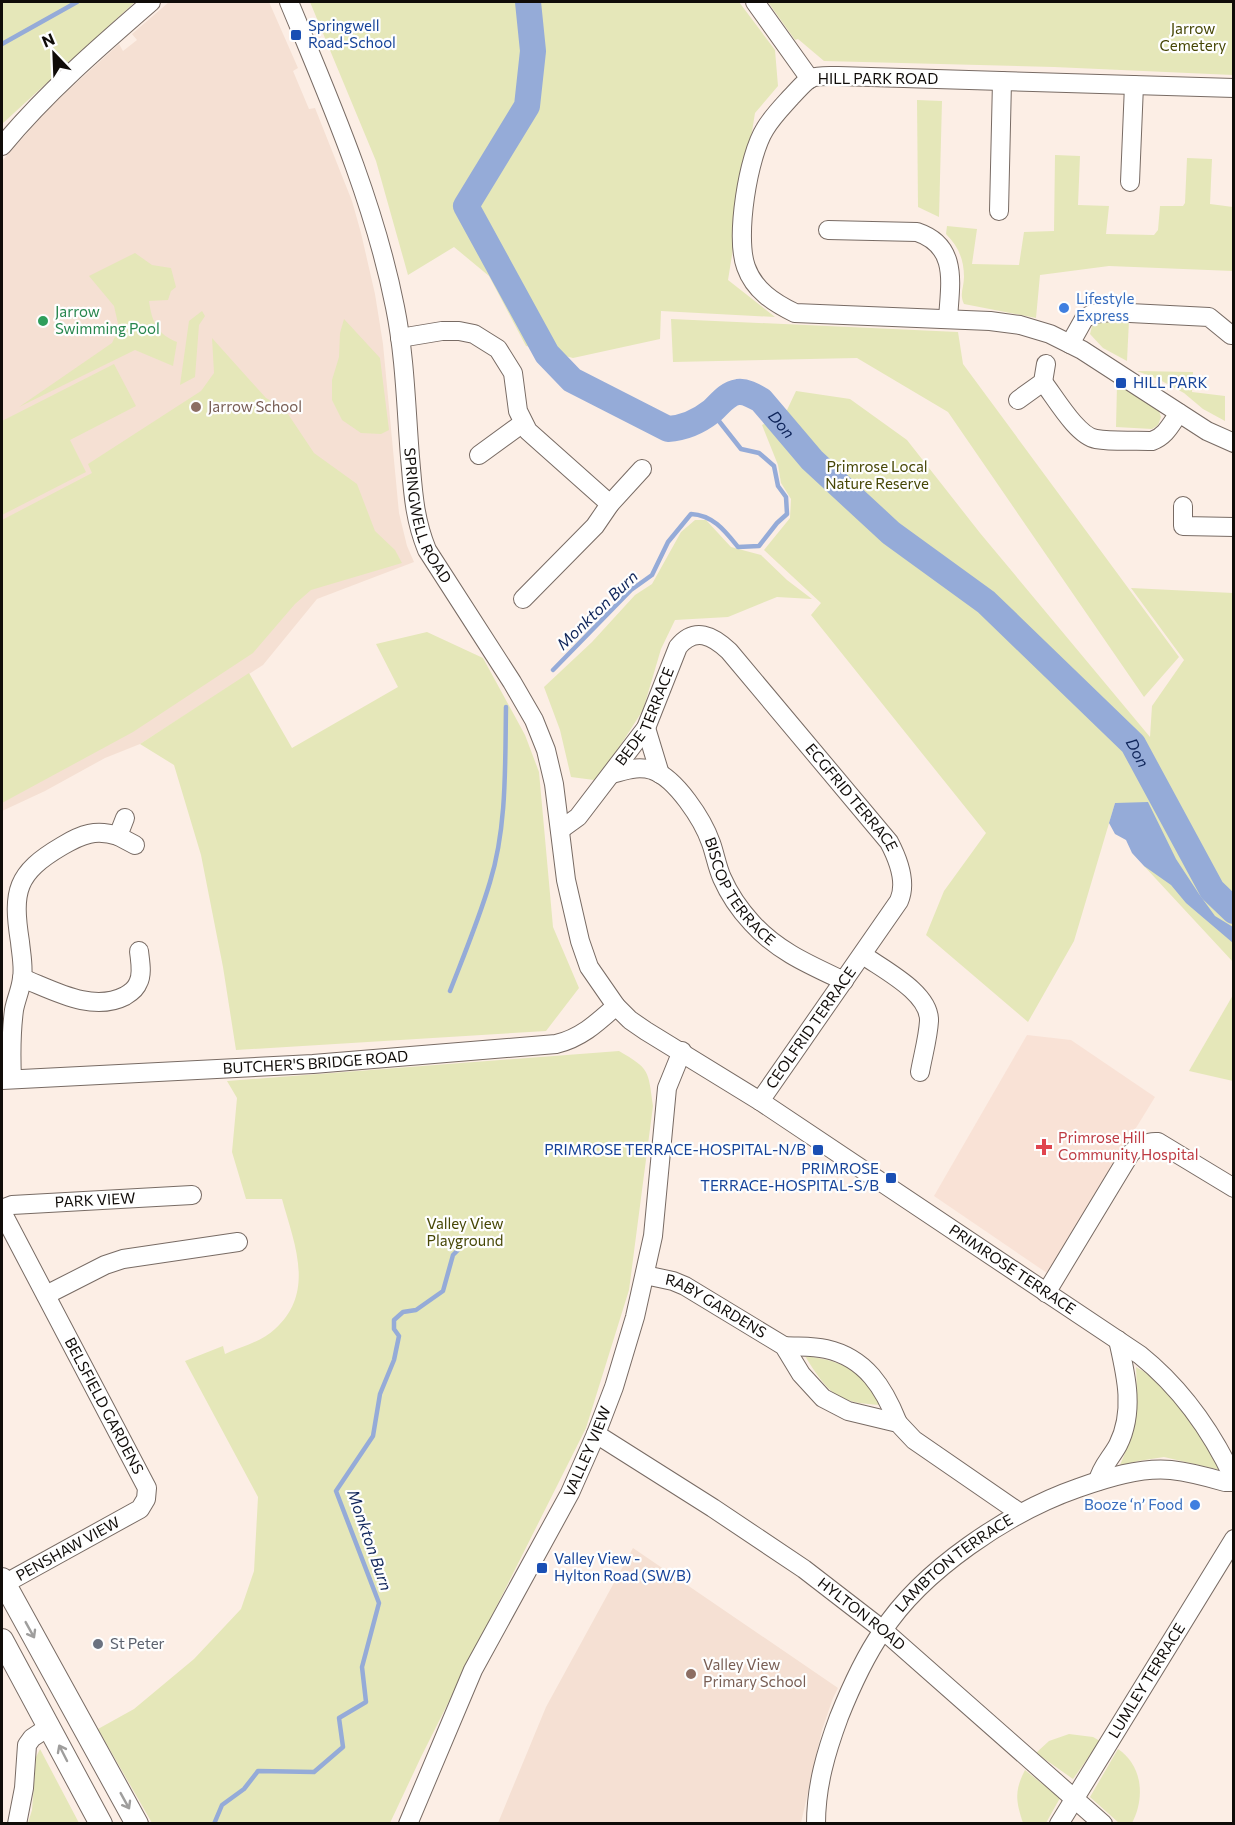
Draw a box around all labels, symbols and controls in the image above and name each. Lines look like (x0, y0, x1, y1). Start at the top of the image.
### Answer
place label: Springwell Road-School (308, 16, 396, 51)
park label: Jarrow Cemetery (1160, 19, 1227, 54)
north arrow (24, 24, 84, 84)
marker: Springwell Road-School (289, 28, 303, 42)
text: N (39, 29, 57, 51)
street label: HILL PARK ROAD (818, 69, 938, 87)
place label: Lifestyle Express (1076, 289, 1134, 324)
marker: Lifestyle Express (1057, 301, 1071, 315)
place label: Jarrow Swimming Pool (55, 302, 160, 337)
marker: Jarrow Swimming Pool (36, 314, 50, 328)
place label: HILL PARK (1133, 373, 1208, 391)
marker: HILL PARK (1114, 376, 1128, 390)
place label: Jarrow School (208, 397, 302, 415)
marker: Jarrow School (189, 400, 203, 414)
water label: Don (765, 406, 799, 442)
street label: SPRINGWELL ROAD (401, 447, 456, 586)
park label: Primrose Local Nature Reserve (825, 457, 929, 492)
water label: Monkton Burn (552, 566, 641, 653)
street label: BEDE TERRACE (611, 664, 677, 768)
water label: Don (1123, 734, 1154, 770)
street label: ECGFRID TERRACE (802, 739, 902, 854)
street label: BISCOP TERRACE (702, 835, 780, 949)
street label: CEOLFRID TERRACE (761, 963, 859, 1092)
street label: BUTCHER'S BRIDGE ROAD (222, 1046, 409, 1077)
place label: Primrose Hill Community Hospital (1058, 1128, 1198, 1163)
marker: Primrose Hill Community Hospital (1035, 1138, 1053, 1156)
place label: PRIMROSE TERRACE-HOSPITAL-N/B (544, 1140, 806, 1158)
marker: PRIMROSE TERRACE-HOSPITAL-N/B (811, 1143, 825, 1157)
place label: PRIMROSE TERRACE-HOSPITAL-S/B (700, 1159, 879, 1194)
marker: PRIMROSE TERRACE-HOSPITAL-S/B (884, 1171, 898, 1185)
street label: PARK VIEW (54, 1188, 136, 1211)
park label: Valley View Playground (426, 1214, 504, 1249)
street label: PRIMROSE TERRACE (946, 1220, 1080, 1318)
street label: RABY GARDENS (664, 1270, 770, 1341)
street label: BELSFIELD GARDENS (61, 1334, 148, 1477)
street label: VALLEY VIEW (559, 1403, 614, 1499)
water label: Monkton Burn (344, 1487, 397, 1593)
place label: Booze ‘n’ Food (1084, 1495, 1183, 1513)
marker: Booze ‘n’ Food (1188, 1498, 1202, 1512)
street label: LAMBTON TERRACE (891, 1510, 1016, 1615)
street label: PENSHAW VIEW (13, 1512, 123, 1584)
place label: Valley View - Hylton Road (SW/B) (554, 1549, 691, 1584)
marker: Valley View - Hylton Road (SW/B) (535, 1561, 549, 1575)
street label: HYLTON ROAD (815, 1573, 910, 1654)
street label: LUMLEY TERRACE (1104, 1619, 1188, 1741)
one-way arrow (25, 1621, 36, 1639)
place label: St Peter (110, 1634, 165, 1652)
marker: St Peter (91, 1637, 105, 1651)
place label: Valley View Primary School (703, 1655, 806, 1690)
marker: Valley View Primary School (684, 1667, 698, 1681)
one-way arrow (57, 1745, 69, 1763)
one-way arrow (119, 1792, 131, 1809)

